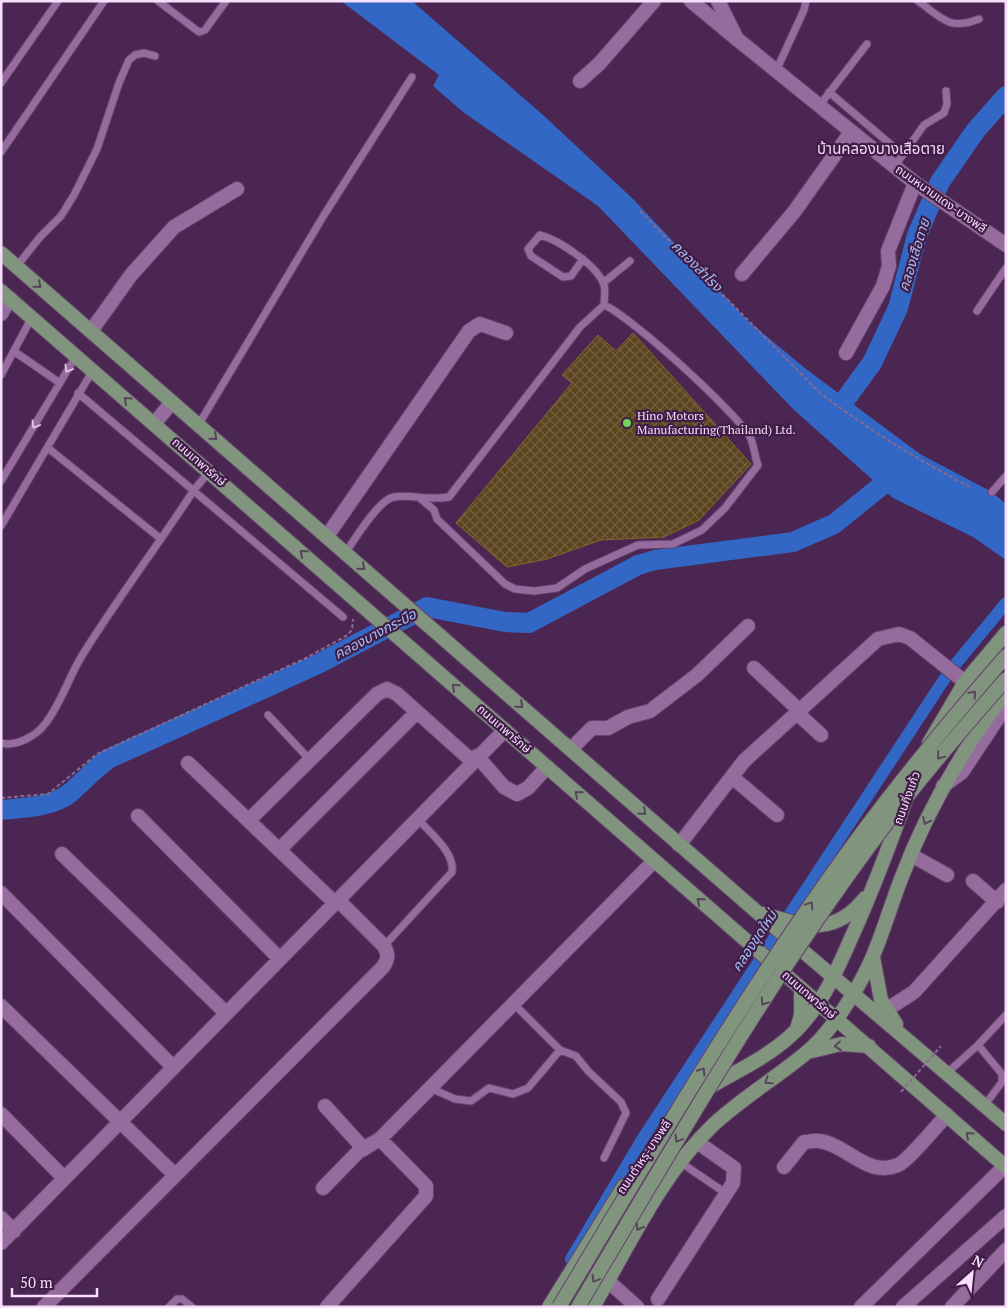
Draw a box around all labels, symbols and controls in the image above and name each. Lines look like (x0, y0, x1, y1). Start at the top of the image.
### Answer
district label: บ้านคลองบางเสือตาย (817, 138, 945, 158)
street label: ถนนหนามแดง-บางพลี (893, 161, 990, 236)
water label: คลองเสือตาย (893, 215, 934, 294)
water label: คลองสำโรง (668, 236, 728, 296)
one-way arrow (32, 279, 41, 288)
one-way arrow (65, 364, 75, 373)
one-way arrow (124, 397, 133, 406)
place label: Hino Motors Manufacturing(Thailand) Ltd. (637, 408, 796, 437)
marker: Hino Motors Manufacturing(Thailand) Ltd. (621, 417, 633, 429)
one-way arrow (31, 419, 41, 428)
one-way arrow (208, 431, 217, 440)
street label: ถนนเทพารักษ์ (169, 434, 230, 489)
one-way arrow (299, 549, 308, 558)
one-way arrow (357, 561, 366, 570)
water label: คลองบางกระบือ (330, 604, 420, 663)
one-way arrow (452, 684, 461, 693)
one-way arrow (967, 690, 976, 699)
one-way arrow (515, 699, 524, 708)
street label: ถนนเทพารักษ์ (474, 701, 535, 756)
one-way arrow (938, 750, 946, 759)
street label: ถนนกิ่งแก้ว (890, 769, 923, 826)
one-way arrow (574, 791, 583, 800)
one-way arrow (637, 806, 646, 815)
one-way arrow (922, 816, 932, 825)
one-way arrow (697, 898, 706, 906)
one-way arrow (804, 902, 813, 911)
water label: คลองขุดใหม่ (727, 905, 782, 975)
street label: ถนนเทพารักษ์ (779, 967, 840, 1022)
one-way arrow (761, 996, 770, 1005)
one-way arrow (834, 1040, 842, 1051)
one-way arrow (695, 1067, 705, 1076)
one-way arrow (765, 1075, 774, 1084)
street label: ถนนตำหรุ-บางพลี (613, 1117, 674, 1197)
one-way arrow (966, 1131, 975, 1140)
one-way arrow (674, 1134, 684, 1143)
one-way arrow (635, 1221, 645, 1230)
north arrow (947, 1248, 997, 1298)
text: N (969, 1250, 988, 1272)
scale bar (12, 1266, 98, 1298)
text: 50 m (20, 1272, 53, 1292)
one-way arrow (591, 1274, 601, 1283)

